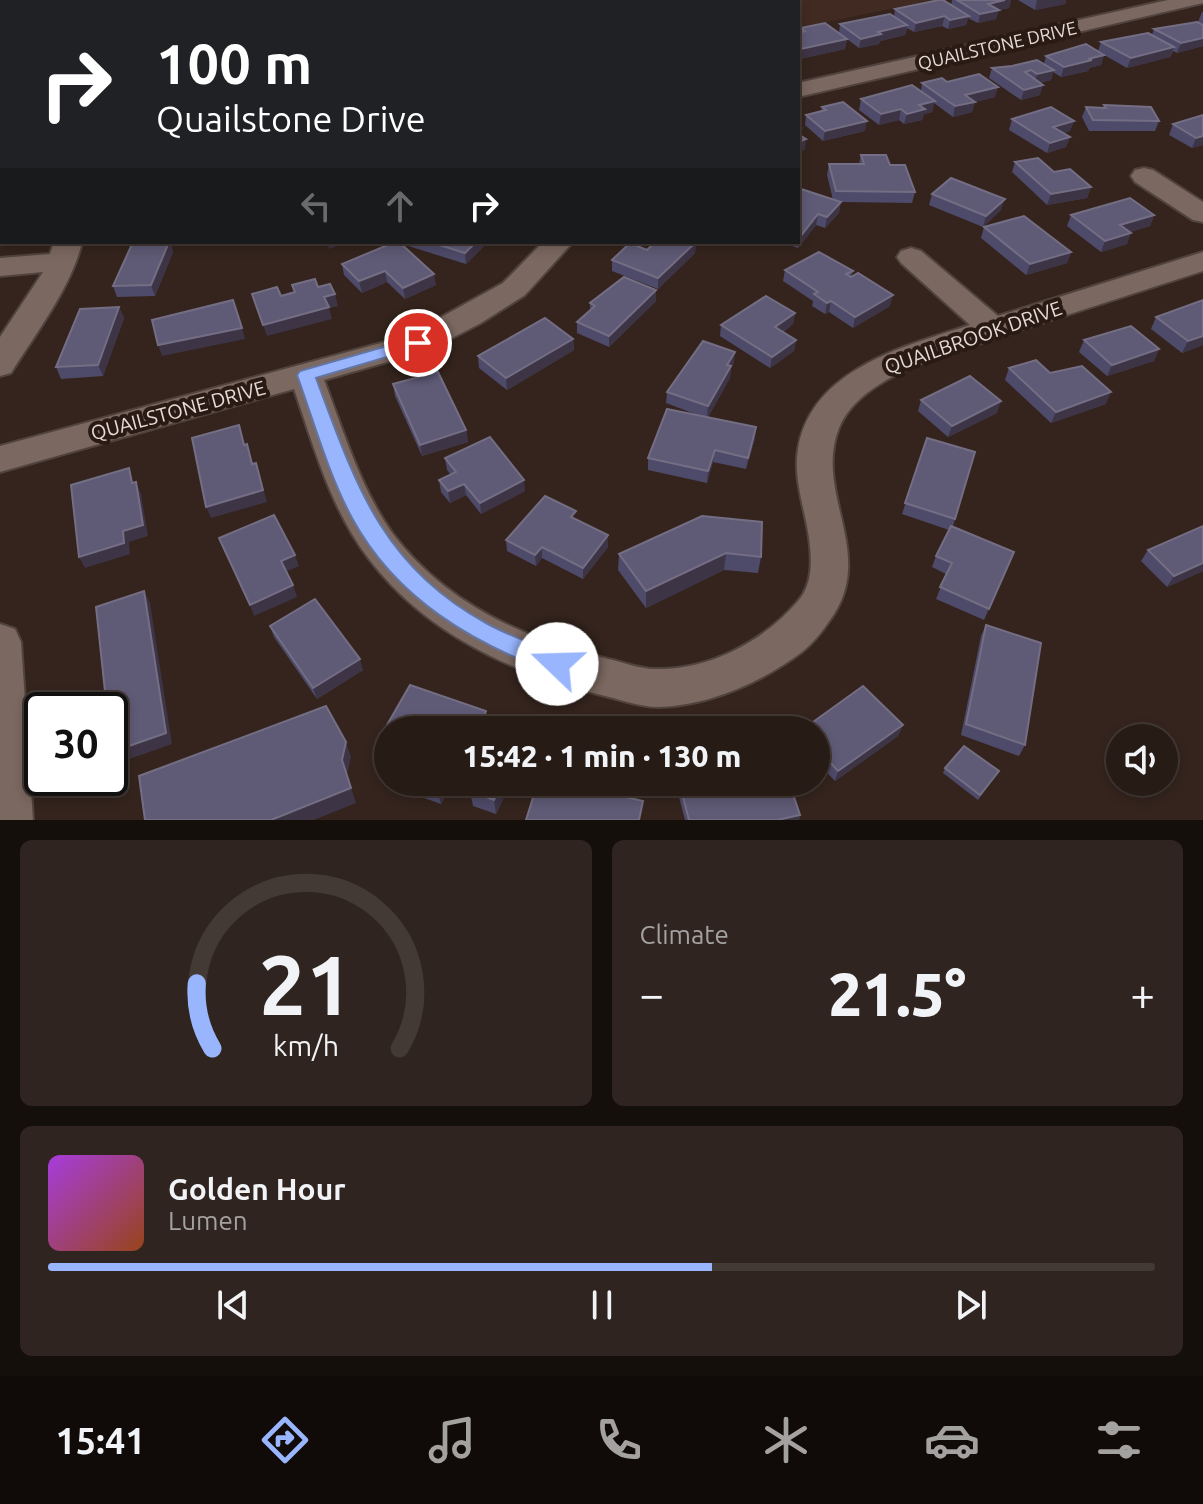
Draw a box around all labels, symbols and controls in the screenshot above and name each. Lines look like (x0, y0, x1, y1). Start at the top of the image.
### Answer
street label: QUAILSTONE DRIVE (916, 17, 1078, 74)
icon: right (24, 32, 128, 136)
text: 100 m (156, 32, 312, 95)
text: Quailstone Drive (156, 98, 426, 139)
icon: left (294, 184, 338, 228)
icon: ahead (378, 184, 422, 228)
icon: right (462, 184, 506, 228)
street label: QUAILBROOK DRIVE (881, 296, 1065, 378)
pin (384, 309, 452, 377)
icon: arrive (396, 321, 440, 365)
street label: QUAILSTONE DRIVE (88, 376, 268, 444)
position arrow (515, 622, 599, 706)
speed limit sign: 30 (24, 692, 128, 796)
map controls (1106, 724, 1178, 796)
button: sound (1106, 724, 1178, 796)
text: 15:42 · 1 min · 130 m (463, 739, 741, 773)
text: Climate (640, 920, 729, 949)
text: 21 (259, 937, 353, 1031)
text: 21.5° (828, 960, 966, 1027)
text: − (640, 969, 664, 1018)
text: + (1130, 969, 1155, 1018)
text: km/h (273, 1029, 339, 1061)
text: Golden Hour (168, 1172, 346, 1206)
text: Lumen (168, 1206, 248, 1235)
icon: previous (211, 1283, 255, 1327)
icon: pause (580, 1283, 624, 1327)
icon: next (949, 1283, 993, 1327)
icon: directions (257, 1412, 313, 1468)
icon: music (424, 1412, 480, 1468)
icon: phone (591, 1412, 647, 1468)
icon: climate (758, 1412, 814, 1468)
icon: car (924, 1412, 980, 1468)
icon: filters (1091, 1412, 1147, 1468)
text: 15:41 (55, 1420, 146, 1461)

